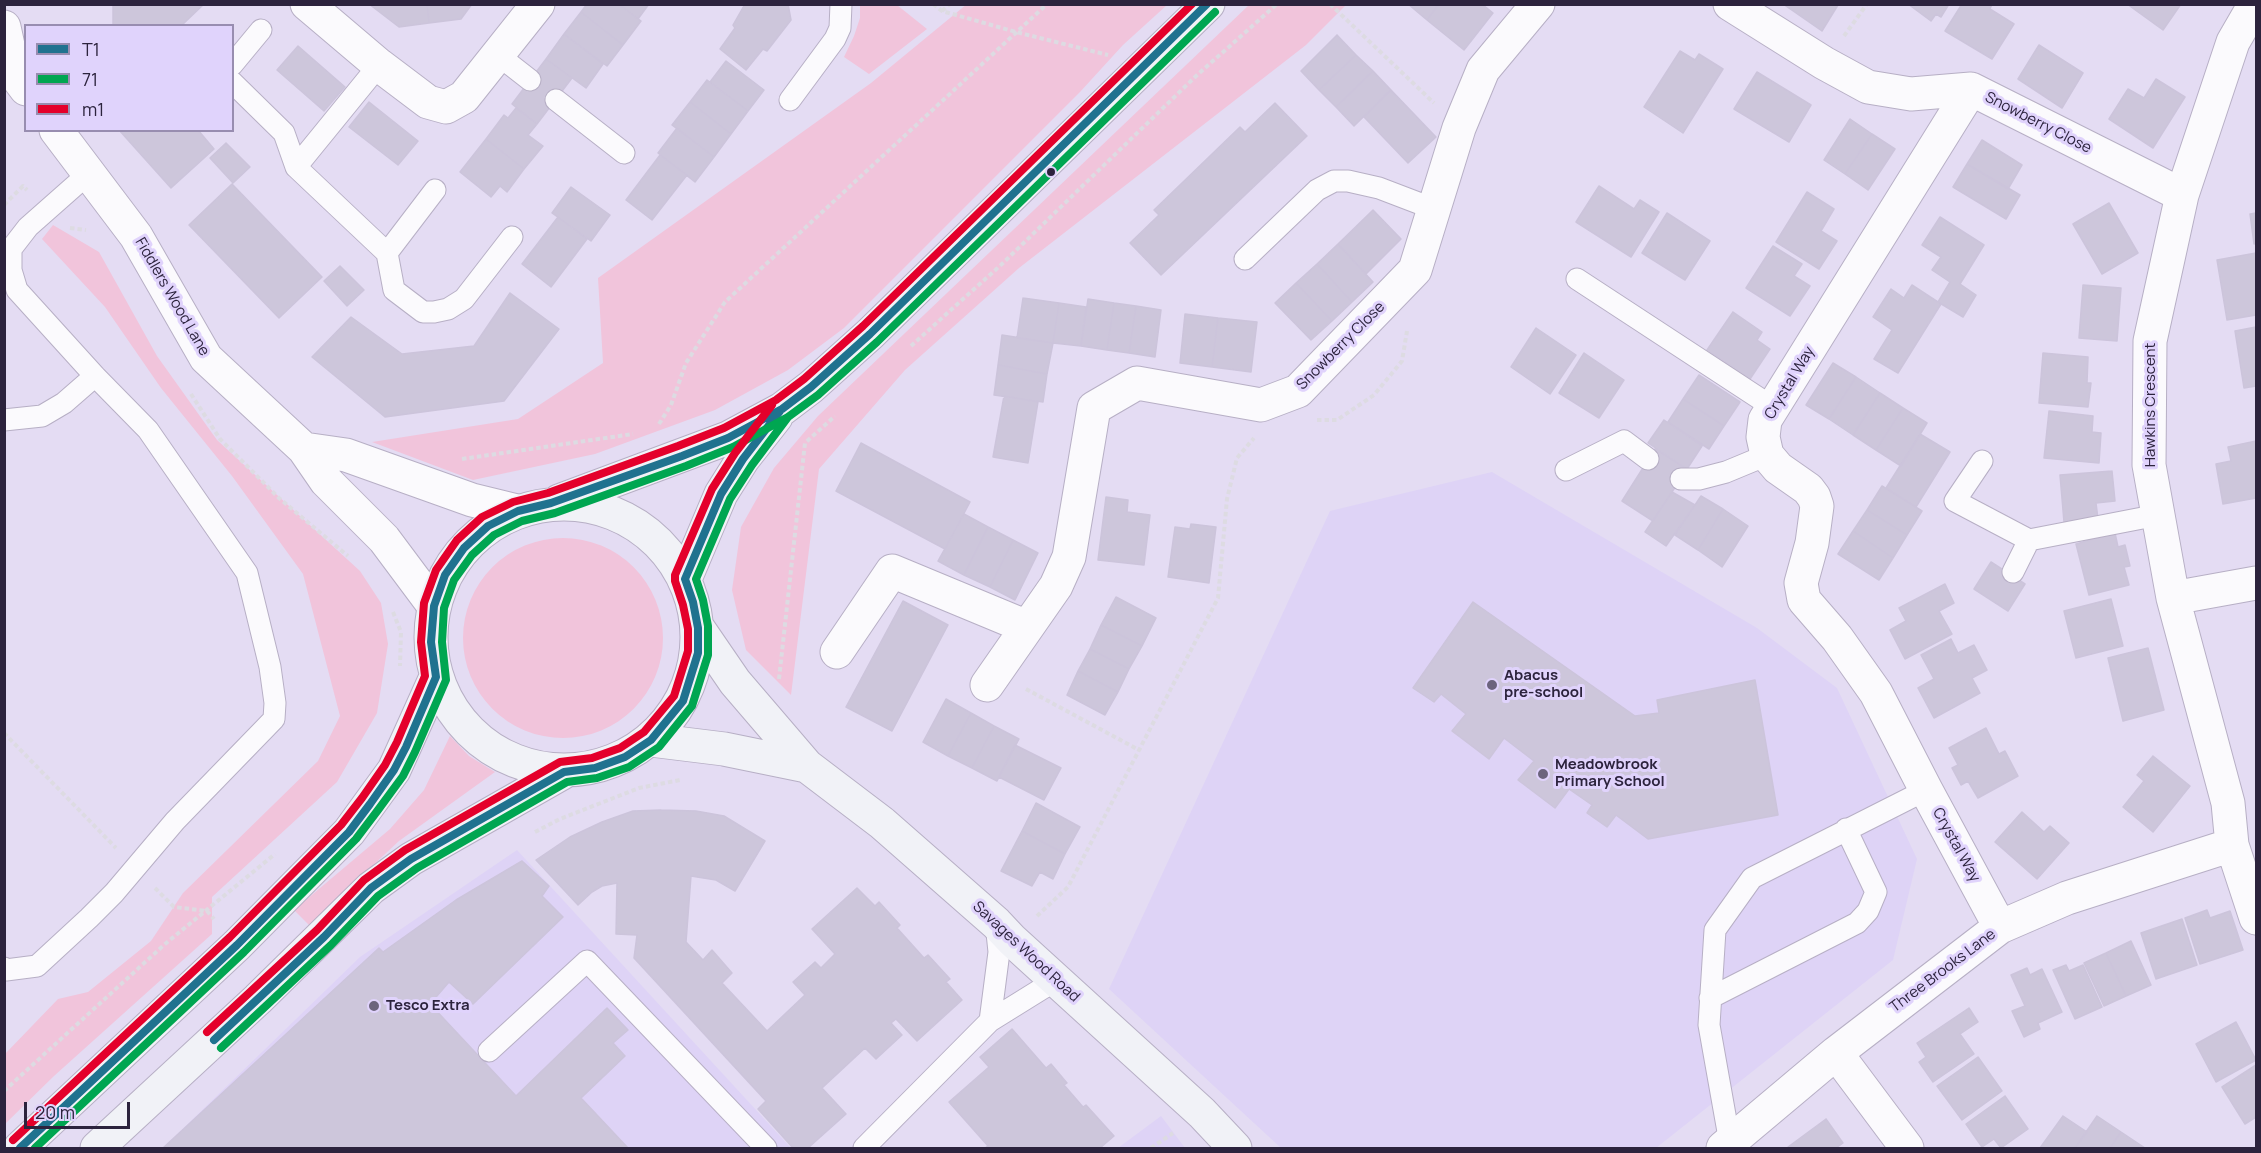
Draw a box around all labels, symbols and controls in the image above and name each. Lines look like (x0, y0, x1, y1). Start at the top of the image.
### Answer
legend (24, 24, 234, 132)
text: T1 (82, 37, 100, 61)
text: 71 (82, 67, 98, 91)
street label: Snowberry Close (1982, 88, 2094, 158)
text: m1 (82, 97, 104, 121)
unlabelled marker (1045, 166, 1057, 178)
street label: Fiddlers Wood Lane (131, 235, 213, 359)
street label: Snowberry Close (1293, 298, 1389, 394)
street label: Crystal Way (1761, 343, 1819, 423)
street label: Hawkins Crescent (2142, 343, 2160, 467)
place label: Abacus pre-school (1504, 667, 1583, 702)
marker: Abacus pre-school (1485, 678, 1499, 692)
place label: Meadowbrook Primary School (1555, 756, 1665, 791)
marker: Meadowbrook Primary School (1536, 767, 1550, 781)
street label: Crystal Way (1928, 805, 1984, 885)
street label: Savages Wood Road (969, 898, 1083, 1006)
street label: Three Brooks Lane (1887, 925, 1999, 1017)
place label: Tesco Extra (386, 997, 470, 1015)
marker: Tesco Extra (367, 999, 381, 1013)
scale bar (27, 1090, 134, 1128)
text: 20 m (35, 1100, 75, 1124)

